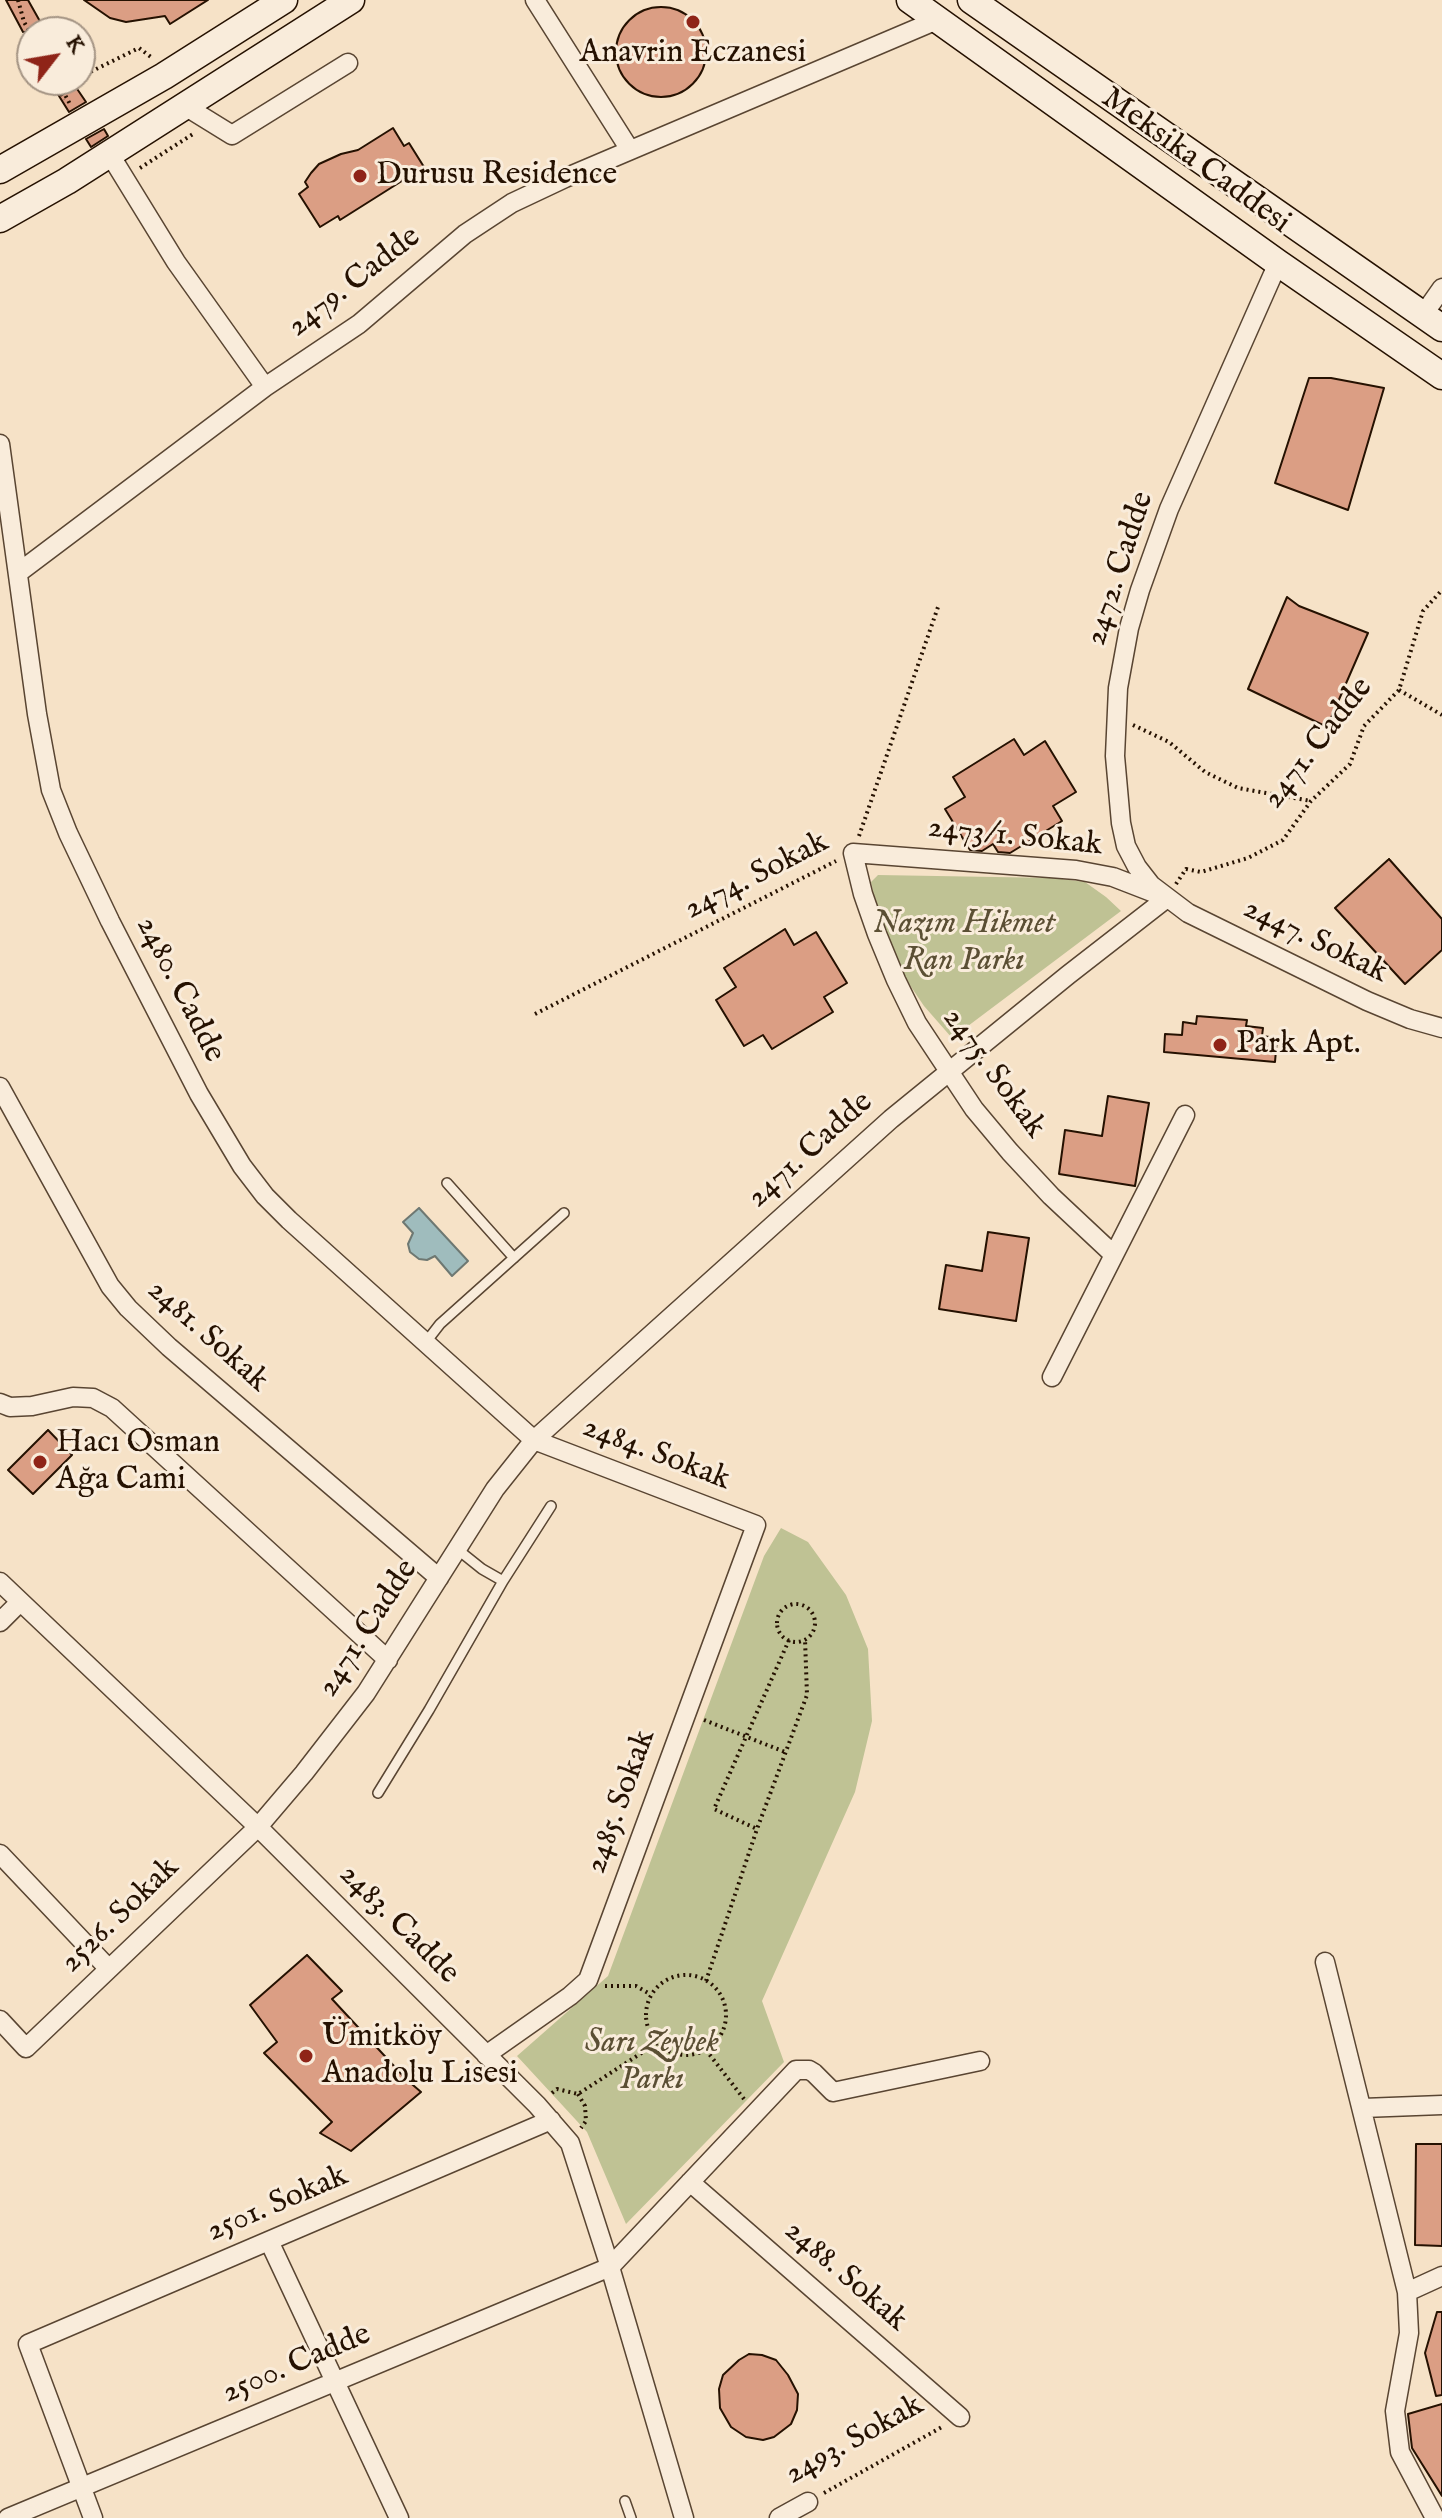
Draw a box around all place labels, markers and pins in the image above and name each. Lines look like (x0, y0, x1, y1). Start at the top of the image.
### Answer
marker: Anavrin Eczanesi (684, 13, 702, 31)
place label: Anavrin Eczanesi (580, 35, 806, 73)
place label: Durusu Residence (376, 157, 617, 195)
marker: Durusu Residence (351, 167, 369, 185)
place label: Park Apt. (1236, 1026, 1361, 1064)
marker: Park Apt. (1211, 1036, 1229, 1054)
place label: Hacı Osman Ağa Cami (56, 1425, 220, 1500)
marker: Hacı Osman Ağa Cami (31, 1453, 49, 1471)
place label: Ümitköy Anadolu Lisesi (322, 2019, 518, 2094)
marker: Ümitköy Anadolu Lisesi (297, 2047, 315, 2065)

